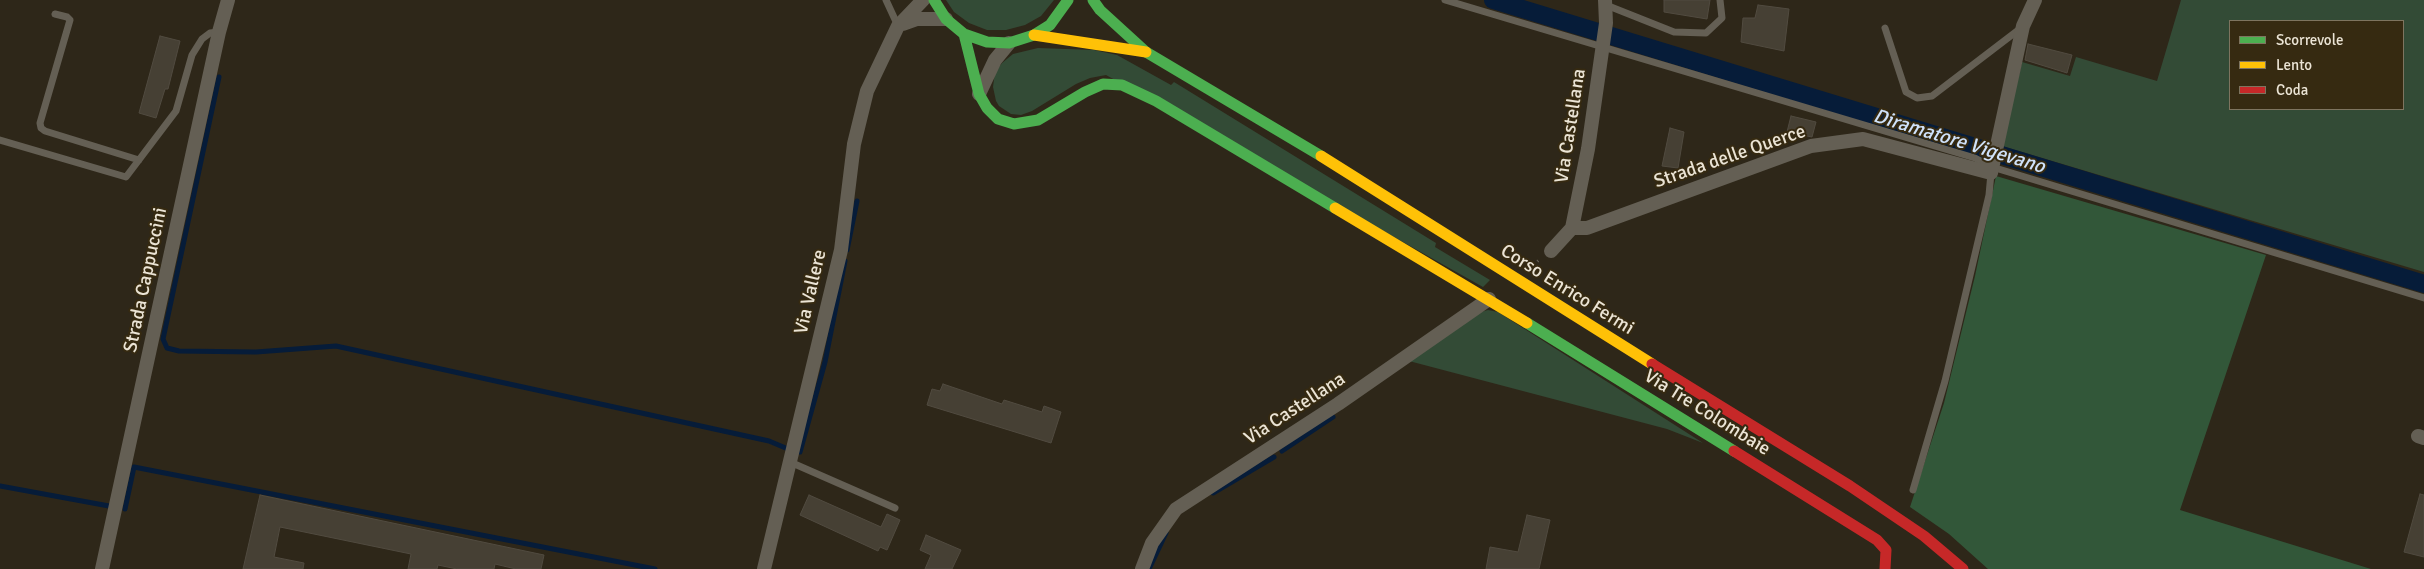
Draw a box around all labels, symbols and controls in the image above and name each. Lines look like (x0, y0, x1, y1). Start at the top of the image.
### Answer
legend (2229, 20, 2404, 110)
text: Scorrevole (2276, 31, 2343, 49)
text: Lento (2276, 56, 2312, 74)
street label: Via Castellana (1551, 67, 1591, 185)
text: Coda (2276, 81, 2308, 99)
water label: Diramatore Vigevano (1870, 105, 2048, 179)
street label: Strada delle Querce (1651, 120, 1809, 194)
street label: Strada Cappuccini (120, 205, 172, 355)
street label: Corso Enrico Fermi (1496, 240, 1638, 340)
street label: Via Vallere (790, 247, 832, 337)
street label: Via Tre Colombaie (1640, 365, 1774, 461)
street label: Via Castellana (1240, 368, 1350, 450)

